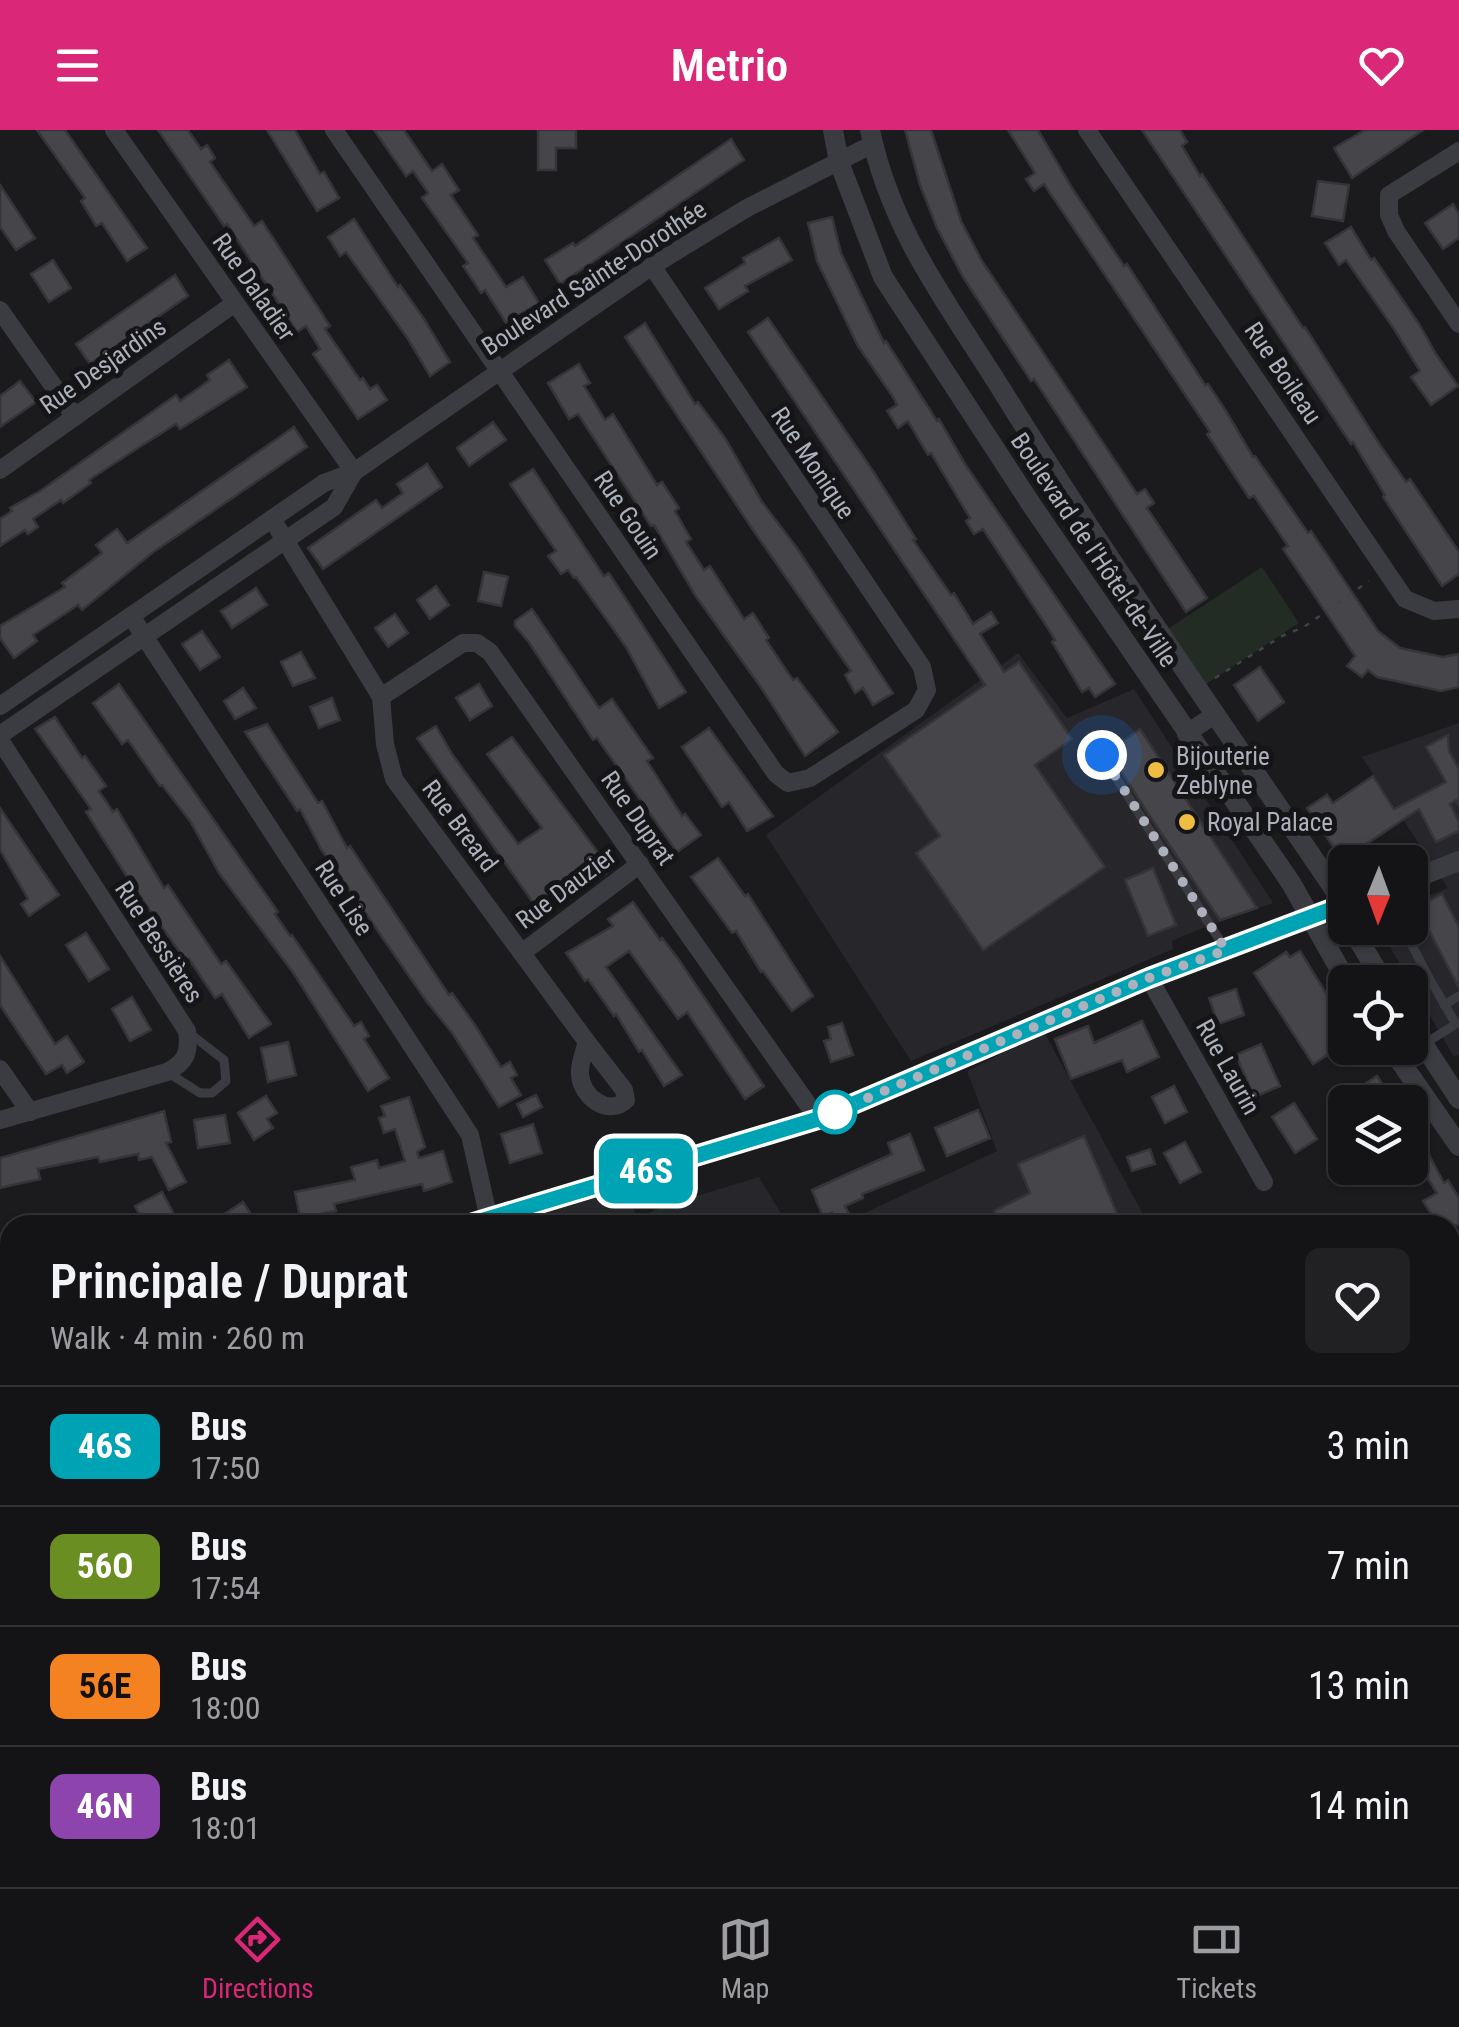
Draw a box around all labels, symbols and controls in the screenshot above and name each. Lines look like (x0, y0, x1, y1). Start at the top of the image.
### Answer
icon: menu (50, 38, 105, 93)
icon: heart (1354, 38, 1409, 93)
text: Metrio (671, 39, 788, 92)
street label: Boulevard Sainte-Dorothée (477, 195, 711, 361)
street label: Rue Daladier (206, 228, 302, 347)
street label: Rue Desjardins (35, 312, 171, 420)
street label: Rue Boileau (1238, 317, 1328, 429)
street label: Rue Monique (765, 402, 861, 524)
street label: Boulevard de l'Hôtel-de-Ville (1005, 428, 1183, 672)
street label: Rue Gouin (588, 465, 668, 565)
your location (1077, 730, 1127, 780)
place label: Bijouterie Zeblyne (1176, 742, 1270, 800)
marker: Bijouterie Zeblyne (1145, 759, 1167, 781)
street label: Rue Duprat (595, 765, 681, 871)
street label: Rue Breard (416, 774, 504, 878)
place label: Royal Palace (1207, 808, 1333, 837)
marker: Royal Palace (1176, 811, 1198, 833)
street label: Rue Dauzier (510, 841, 622, 935)
north arrow (1328, 845, 1428, 945)
map controls (1328, 845, 1428, 1185)
street label: Rue Lise (309, 855, 379, 941)
street label: Rue Bessières (109, 876, 209, 1008)
button: locate (1328, 965, 1428, 1065)
street label: Rue Laurin (1190, 1014, 1266, 1120)
button: layers (1328, 1085, 1428, 1185)
unlabelled marker (814, 1091, 856, 1133)
line badge: 46S (588, 1138, 704, 1204)
text: 46S (619, 1151, 673, 1192)
button: heart (1305, 1248, 1410, 1353)
text: Principale / Duprat (50, 1253, 408, 1310)
text: Walk · 4 min · 260 m (50, 1319, 305, 1357)
text: Bus (190, 1405, 247, 1449)
text: 3 min (1327, 1424, 1410, 1468)
text: 46S (78, 1426, 132, 1467)
text: 17:50 (190, 1449, 261, 1487)
text: Bus (190, 1525, 247, 1569)
text: 7 min (1327, 1544, 1410, 1588)
text: 56O (77, 1546, 133, 1587)
text: 17:54 (190, 1569, 261, 1607)
text: Bus (190, 1645, 247, 1689)
text: 13 min (1308, 1664, 1410, 1708)
text: 56E (79, 1666, 131, 1707)
text: 18:00 (190, 1689, 261, 1727)
text: Bus (190, 1765, 247, 1809)
text: 14 min (1308, 1784, 1410, 1828)
text: 46N (77, 1786, 133, 1827)
text: 18:01 (190, 1809, 261, 1847)
tab: Directions (202, 1912, 314, 2005)
tab: Map (718, 1912, 773, 2005)
tab: Tickets (1177, 1912, 1257, 2005)

